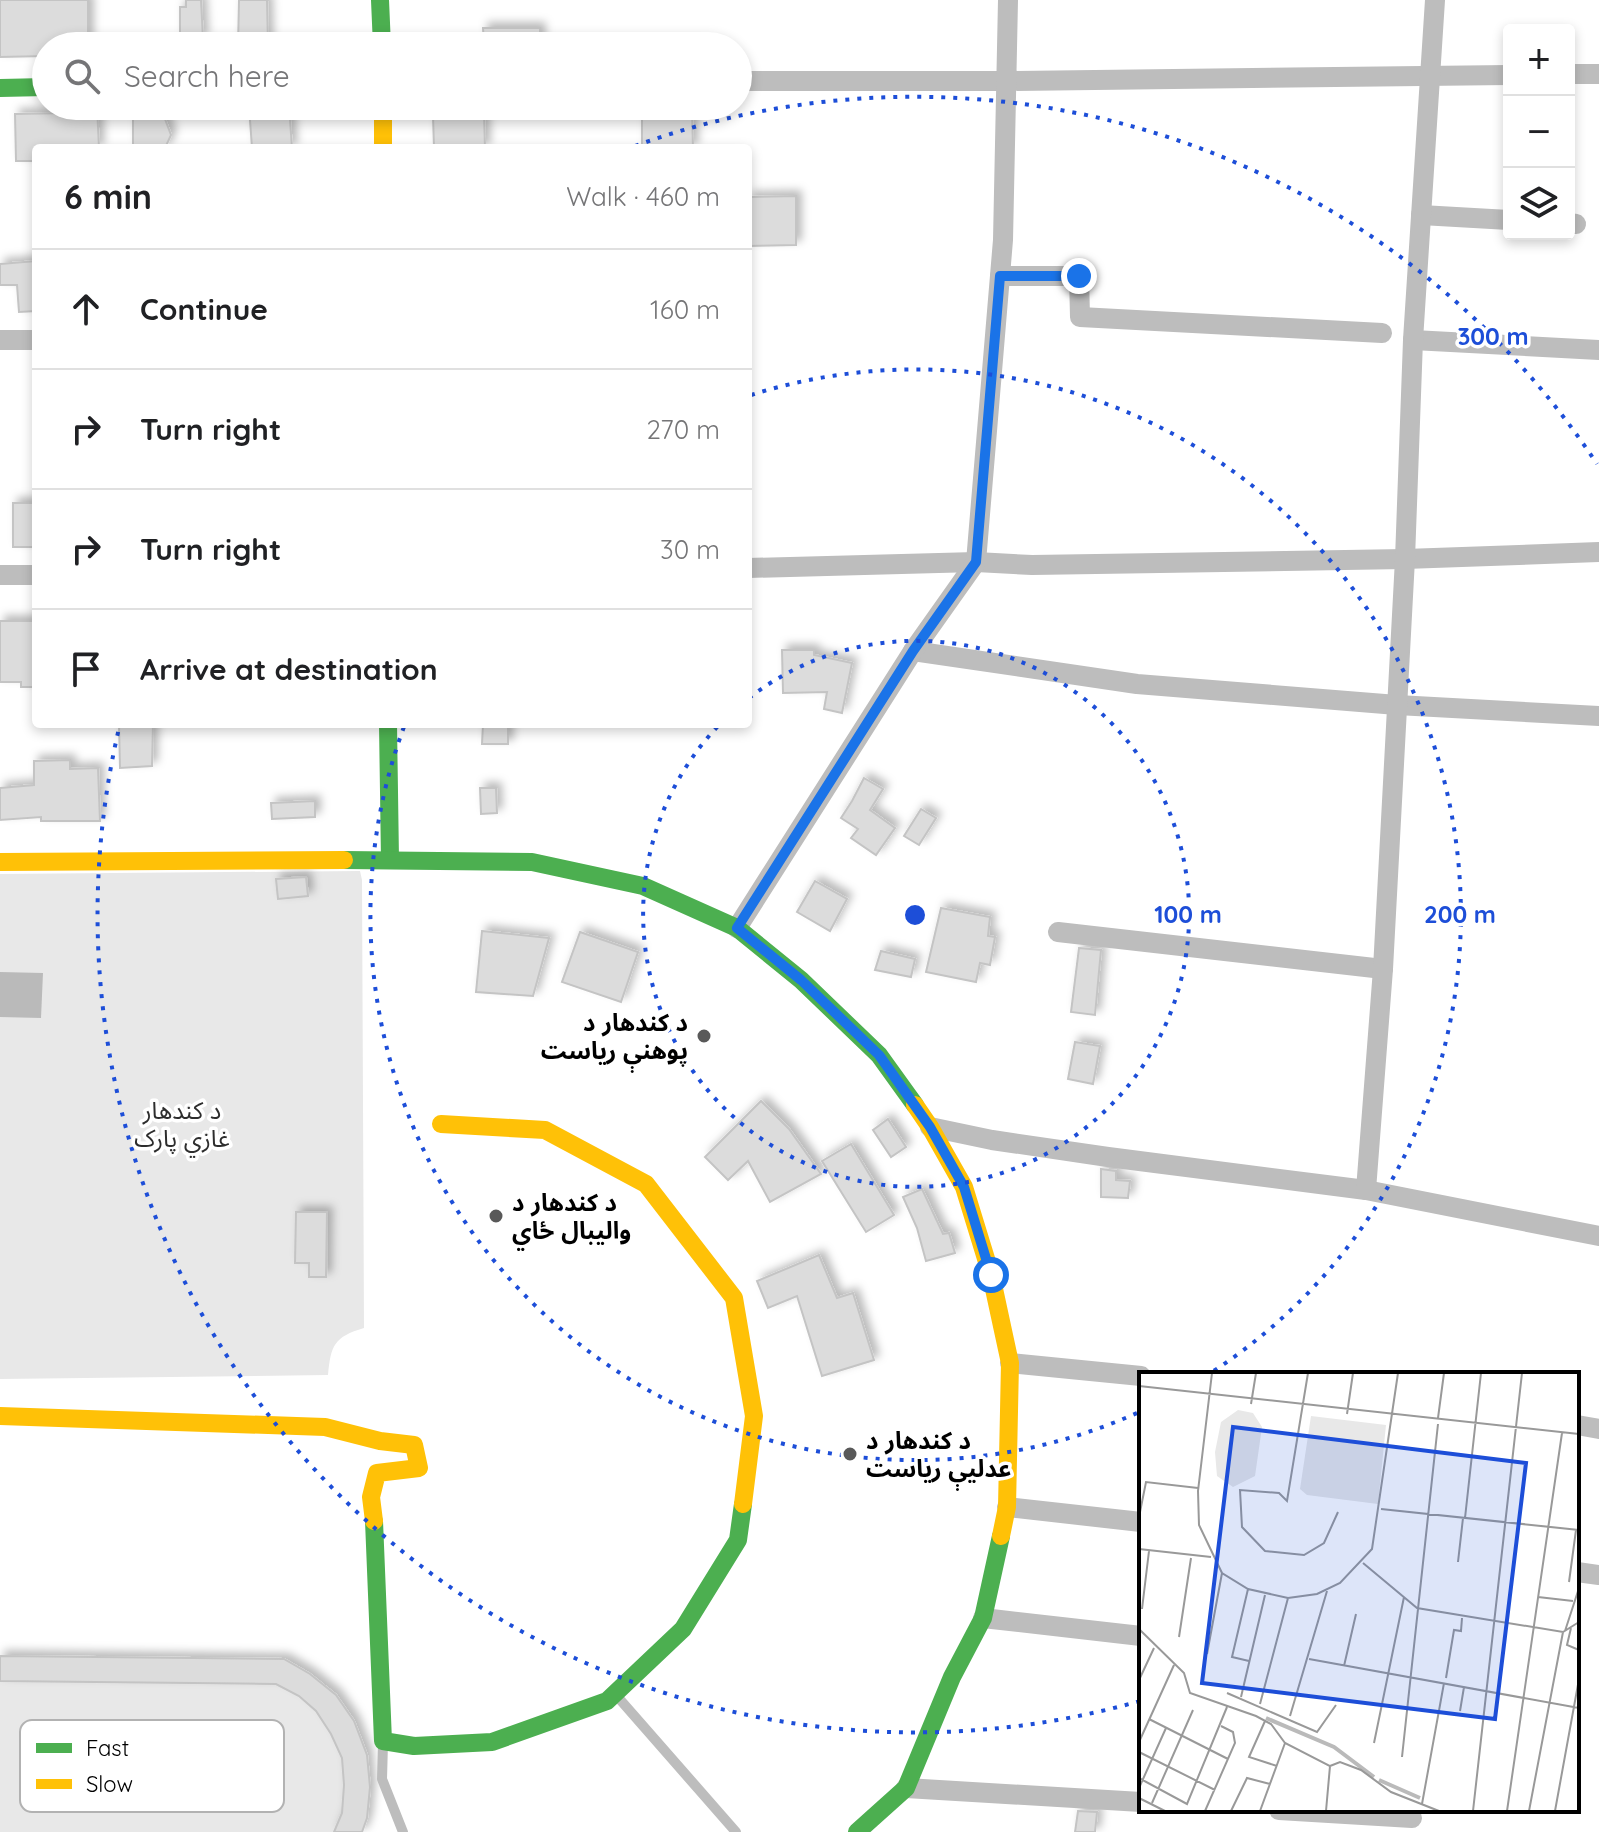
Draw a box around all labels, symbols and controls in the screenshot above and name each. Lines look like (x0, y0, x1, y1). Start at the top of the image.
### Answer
map controls (1503, 24, 1575, 240)
button: + (1503, 24, 1575, 96)
search box (32, 32, 752, 120)
icon: search (60, 54, 104, 98)
text: Search here (124, 57, 290, 95)
button: − (1503, 96, 1575, 168)
button: layers (1503, 168, 1575, 240)
text: 6 min (64, 175, 152, 218)
text: Walk · 460 m (566, 180, 720, 213)
route end (1061, 258, 1097, 294)
icon: ahead (64, 287, 108, 331)
text: Continue (140, 290, 268, 328)
text: 160 m (650, 293, 720, 326)
text: 300 m (1457, 321, 1529, 351)
icon: right (64, 407, 108, 451)
text: Turn right (140, 410, 281, 448)
text: 270 m (646, 413, 720, 446)
icon: right (64, 527, 108, 571)
text: Turn right (140, 530, 281, 568)
text: 30 m (660, 533, 720, 566)
icon: arrive (64, 647, 108, 691)
text: Arrive at destination (140, 650, 438, 688)
text: 100 m (1154, 899, 1222, 929)
text: 200 m (1424, 899, 1496, 929)
centre of rings (901, 901, 929, 929)
place label: د کندهار د پوهنې رياست (541, 1007, 688, 1073)
marker: د کندهار د پوهنې رياست (695, 1027, 713, 1045)
park label: د کندهار غازي پارک (134, 1095, 230, 1158)
place label: د کندهار د واليبال ځاي (512, 1187, 631, 1251)
marker: د کندهار د واليبال ځاي (487, 1207, 505, 1225)
route start (973, 1257, 1009, 1293)
inset map (1139, 1372, 1579, 1812)
place label: د کندهار د عدلیې رياست (866, 1425, 1012, 1491)
marker: د کندهار د عدلیې رياست (841, 1445, 859, 1463)
legend (20, 1720, 284, 1812)
text: Fast (86, 1734, 129, 1762)
text: Slow (86, 1770, 133, 1798)

